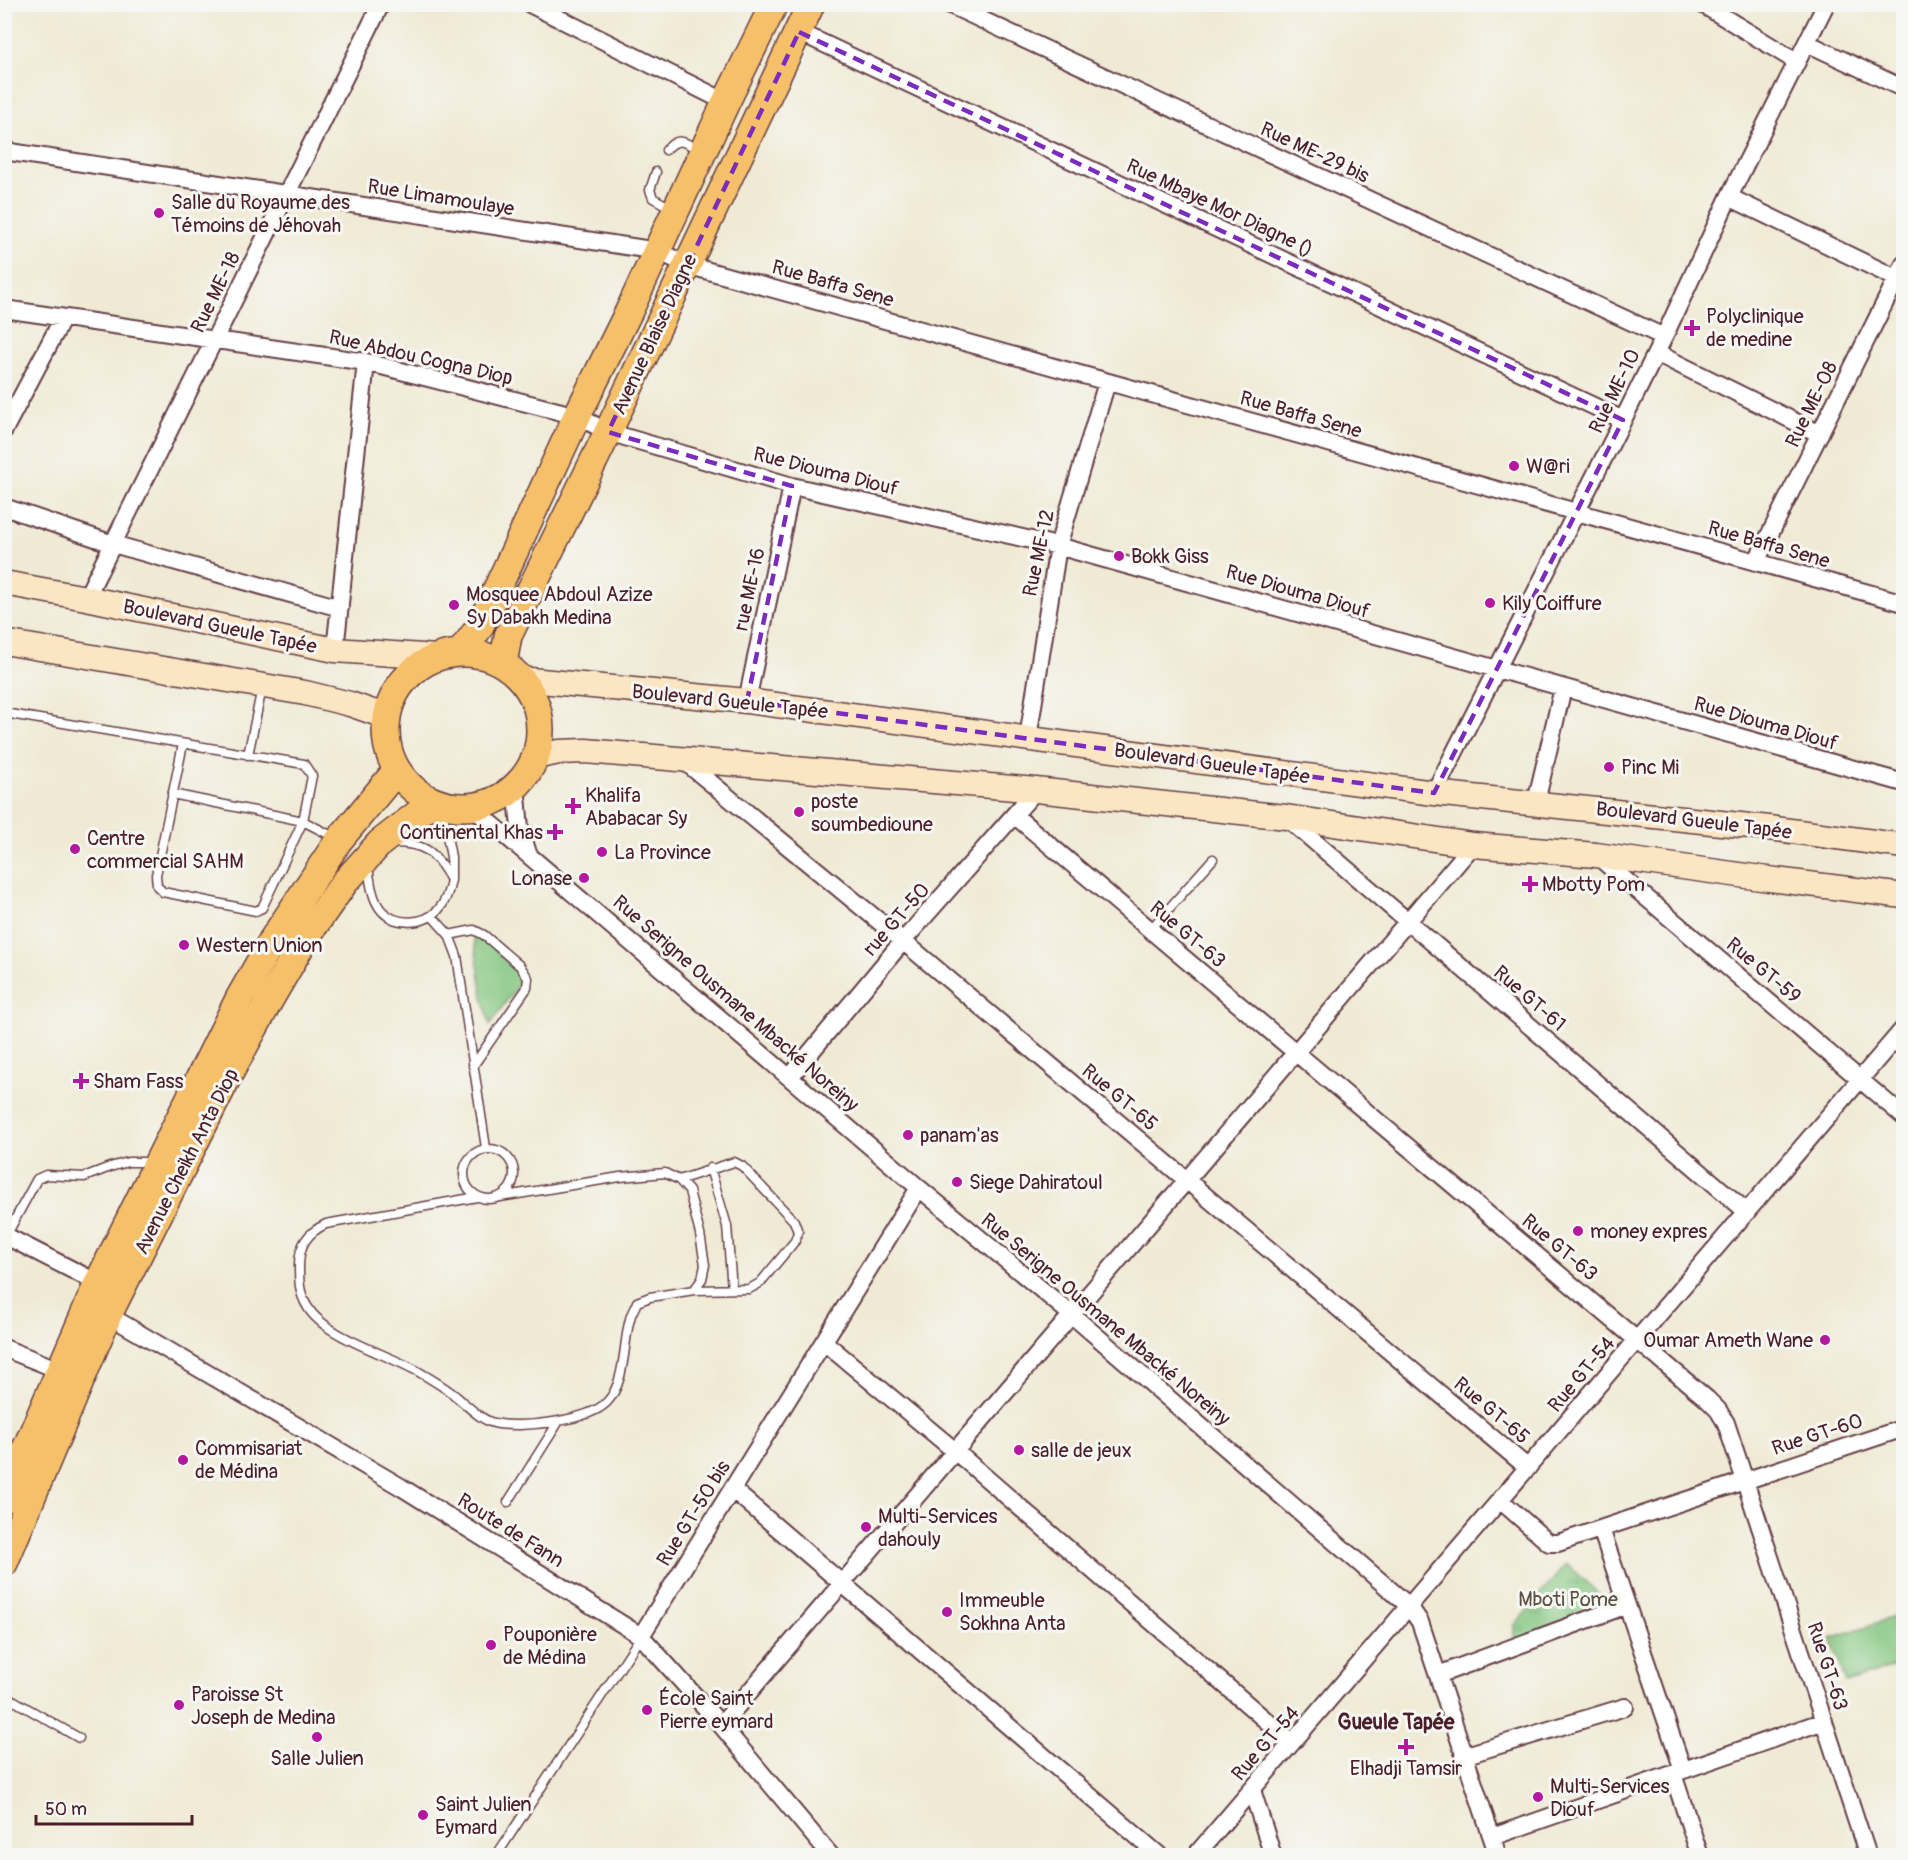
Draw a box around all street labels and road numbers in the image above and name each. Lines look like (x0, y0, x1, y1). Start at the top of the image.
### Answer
street label: Rue ME-29 bis (1256, 116, 1373, 189)
street label: Rue Mbaye Mor Diagne () (1123, 153, 1317, 262)
street label: Rue Limamoulaye (366, 174, 516, 221)
street label: Rue ME-18 (185, 248, 246, 337)
street label: Avenue Blaise Diagne (606, 250, 703, 419)
street label: Rue Baffa Sene (769, 254, 897, 313)
street label: Rue Abdou Cogna Diop (327, 324, 515, 391)
street label: Rue ME-10 (1583, 345, 1646, 437)
street label: Rue ME-08 (1780, 357, 1843, 451)
street label: Rue Baffa Sene (1237, 385, 1365, 444)
street label: Rue Diouma Diouf (751, 441, 901, 502)
street label: Rue ME-12 (1017, 507, 1060, 599)
street label: Rue Baffa Sene (1705, 515, 1833, 574)
street label: rue ME-16 (729, 545, 770, 633)
street label: Rue Diouma Diouf (1223, 559, 1373, 624)
street label: Boulevard Gueule Tapée (121, 594, 319, 659)
street label: Boulevard Gueule Tapée (631, 679, 829, 724)
street label: Rue Diouma Diouf (1691, 691, 1841, 756)
street label: Boulevard Gueule Tapée (1113, 737, 1311, 790)
street label: Boulevard Gueule Tapée (1595, 796, 1793, 845)
street label: rue GT-50 (858, 878, 935, 961)
street label: Rue Serigne Ousmane Mbacké Noreiny (607, 890, 864, 1117)
street label: Rue GT-63 (1145, 895, 1231, 973)
street label: Rue GT-59 (1721, 932, 1806, 1009)
street label: Rue GT-61 (1488, 960, 1571, 1037)
street label: Rue GT-65 (1077, 1058, 1163, 1136)
street label: Avenue Cheikh Anta Diop (129, 1064, 244, 1258)
street label: Rue Serigne Ousmane Mbacké Noreiny (976, 1208, 1236, 1431)
street label: Rue GT-63 (1517, 1208, 1603, 1286)
street label: Rue GT-54 (1543, 1331, 1621, 1417)
street label: Rue GT-65 (1449, 1371, 1535, 1449)
street label: Rue GT-60 (1769, 1408, 1866, 1461)
street label: Rue GT-50 bis (651, 1456, 736, 1571)
street label: Route de Fann (453, 1488, 569, 1573)
street label: Rue GT-63 (1801, 1619, 1854, 1714)
street label: Rue GT-54 (1226, 1700, 1305, 1786)

